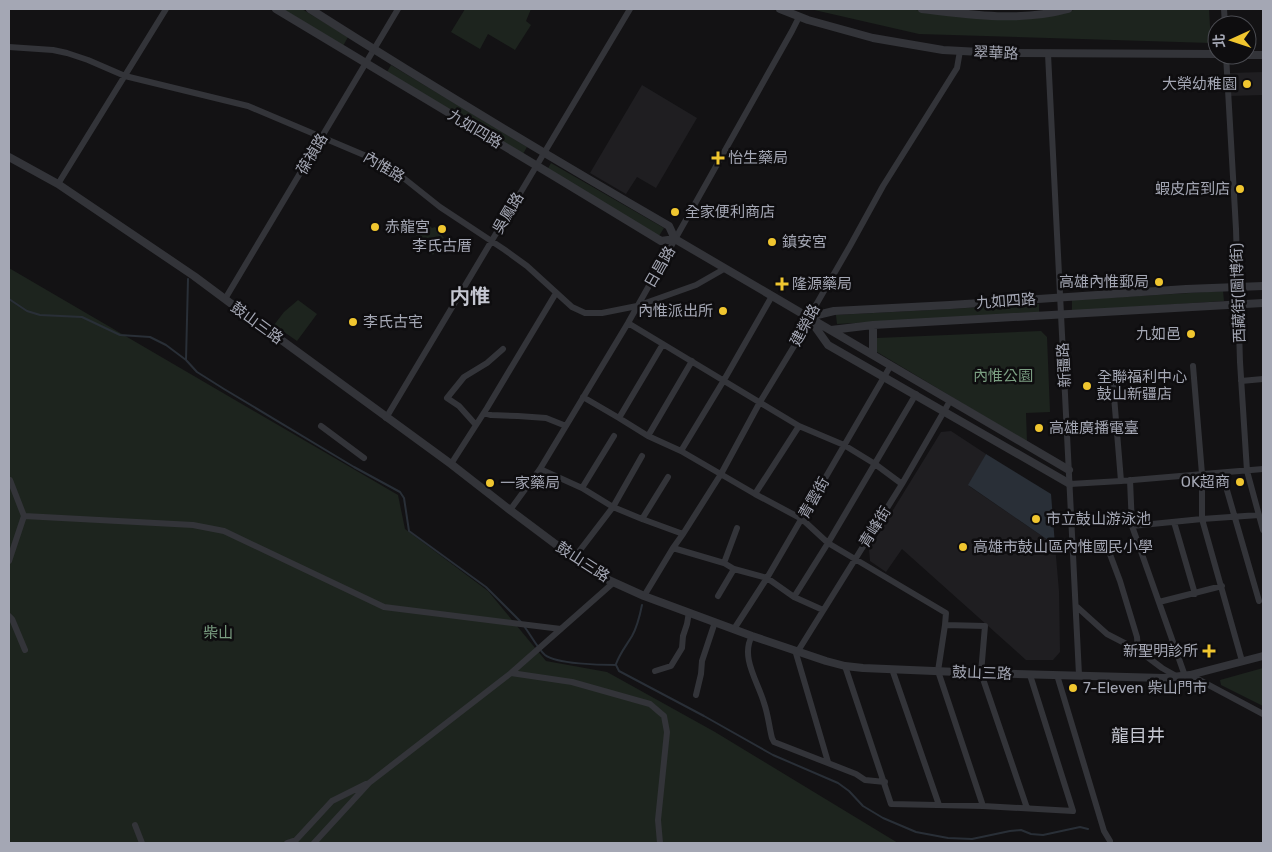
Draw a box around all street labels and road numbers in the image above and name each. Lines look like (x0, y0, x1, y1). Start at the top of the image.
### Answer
street label: 翠華路 (973, 43, 1019, 63)
street label: 九如四路 (445, 106, 505, 152)
street label: 葆禎路 (293, 130, 331, 178)
street label: 內惟路 (360, 148, 408, 186)
street label: 吳鳳路 (489, 189, 527, 237)
street label: 日昌路 (641, 243, 679, 291)
street label: 西藏街(圖博街) (1227, 243, 1249, 343)
street label: 九如四路 (975, 290, 1037, 312)
street label: 鼓山三路 (227, 298, 287, 348)
street label: 建榮路 (786, 301, 824, 349)
street label: 新疆路 (1054, 342, 1074, 388)
street label: 青雲街 (795, 474, 833, 522)
street label: 青峰街 (855, 503, 895, 551)
street label: 鼓山三路 (553, 538, 613, 586)
street label: 鼓山三路 (952, 663, 1012, 683)

